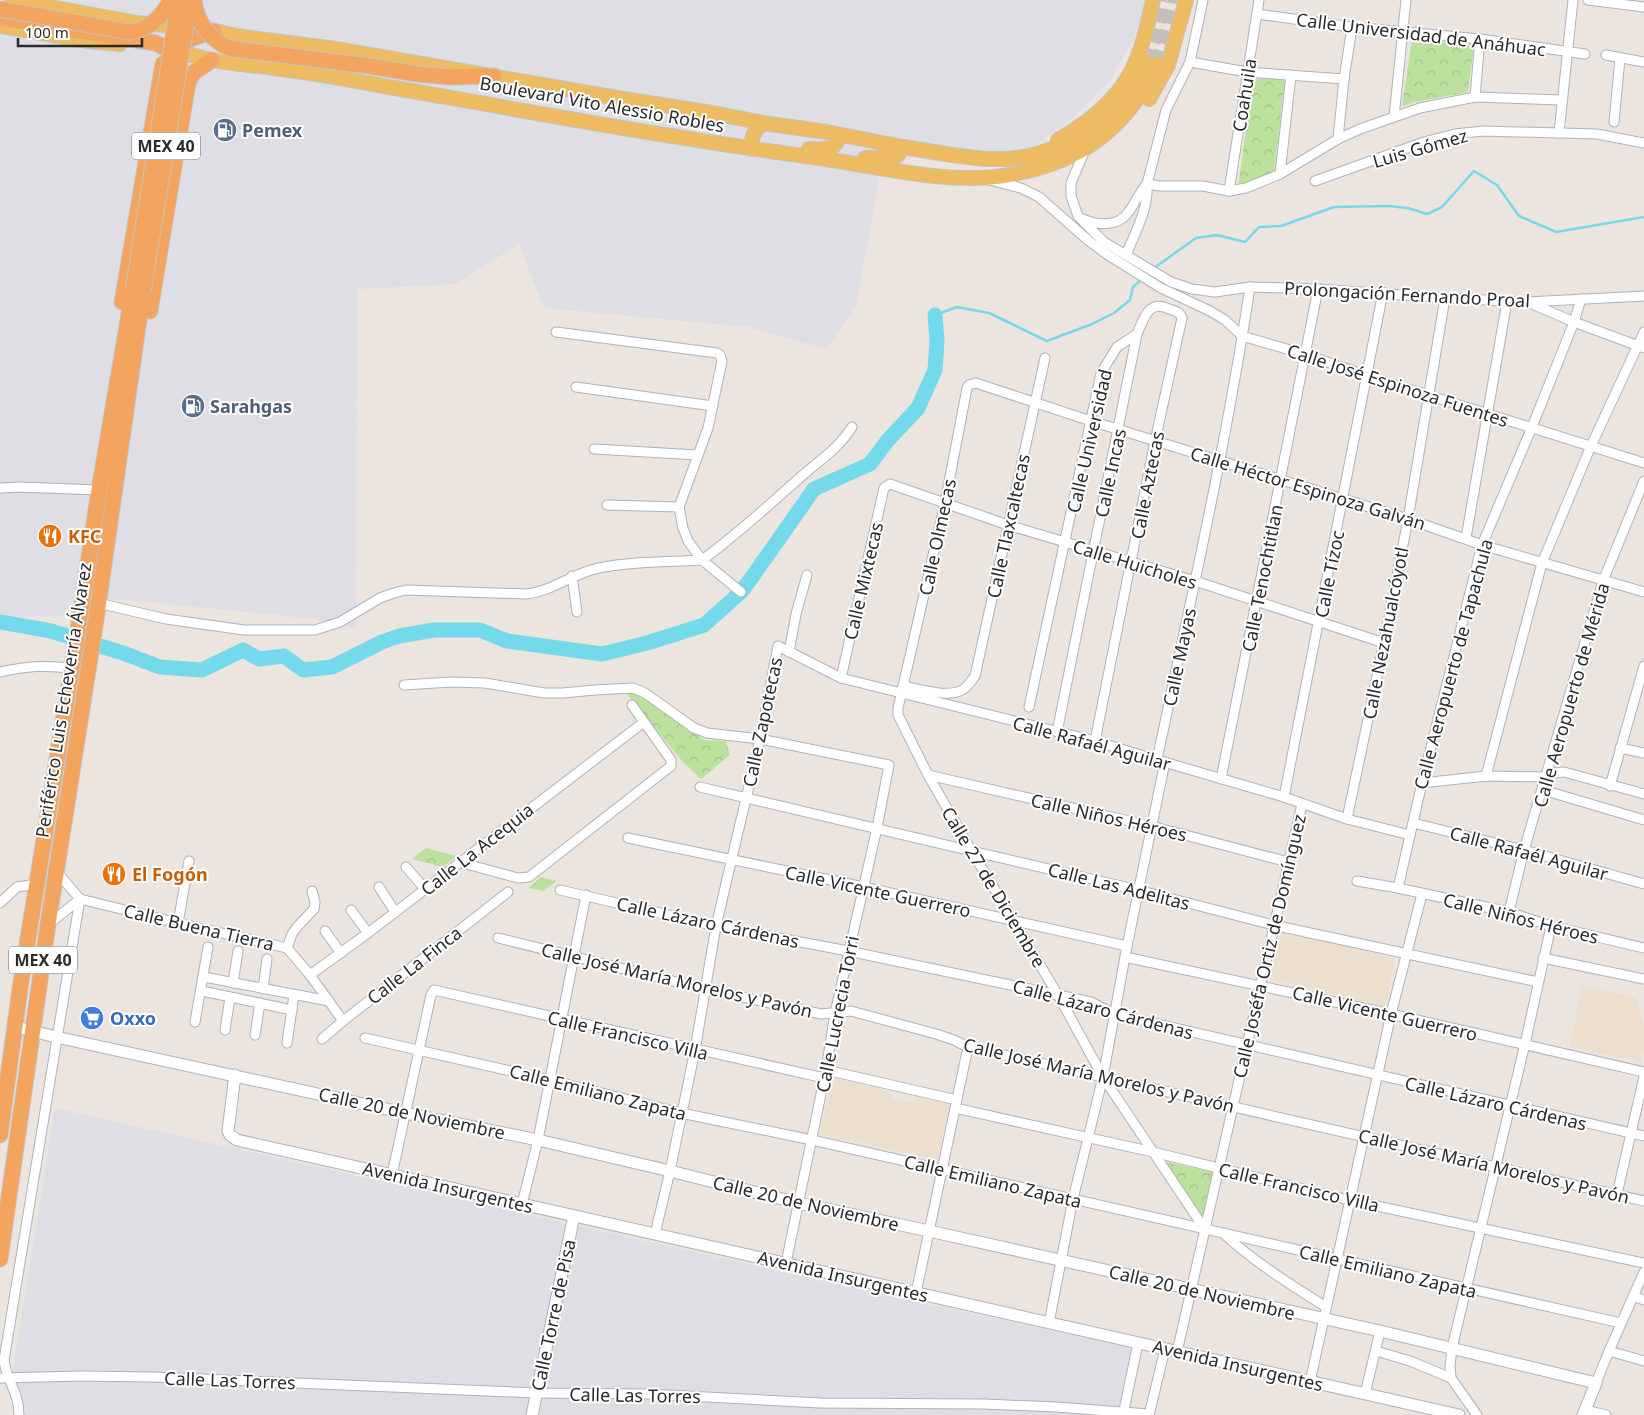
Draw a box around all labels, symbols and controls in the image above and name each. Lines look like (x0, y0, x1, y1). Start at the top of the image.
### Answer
street label: Calle Universidad de Anáhuac (1295, 7, 1547, 61)
scale bar (18, 15, 141, 47)
text: 100 m (25, 22, 69, 42)
street label: Coahuila (1226, 57, 1262, 133)
street label: Boulevard Vito Alessio Robles (478, 71, 726, 137)
fuel station icon: Pemex (212, 117, 238, 143)
place label: Pemex (242, 118, 303, 142)
street label: Luis Gómez (1370, 123, 1470, 173)
road number: MEX 40 (132, 132, 200, 160)
street label: Prolongación Fernando Proal (1283, 276, 1531, 312)
street label: Calle José Espinoza Fuentes (1284, 338, 1512, 432)
street label: Calle Universidad (1061, 367, 1117, 515)
fuel station icon: Sarahgas (180, 393, 206, 419)
place label: Sarahgas (210, 394, 292, 418)
street label: Calle Incas (1089, 426, 1131, 520)
street label: Calle Aztecas (1125, 429, 1169, 541)
street label: Calle Héctor Espinoza Galván (1187, 441, 1429, 535)
street label: Calle Tlaxcaltecas (981, 452, 1035, 600)
street label: Calle Olmecas (913, 476, 961, 598)
street label: Calle Tenochtitlan (1236, 502, 1288, 654)
street label: Calle Mixtecas (838, 520, 888, 642)
restaurant icon: KFC (37, 523, 63, 549)
place label: KFC (68, 524, 101, 548)
street label: Calle Tízoc (1309, 528, 1349, 620)
street label: Calle Huicholes (1070, 534, 1200, 594)
street label: Calle Aeropuerto de Tapachula (1408, 536, 1498, 792)
street label: Calle Nezahualcóyotl (1357, 545, 1413, 721)
street label: Periférico Luis Echeverría Álvarez (29, 561, 97, 839)
street label: Calle Aeropuerto de Mérida (1527, 580, 1615, 810)
street label: Calle Mayas (1157, 606, 1201, 708)
street label: Calle Zapotecas (737, 655, 787, 789)
street label: Calle Rafaél Aguilar (1010, 710, 1174, 776)
street label: Calle Niños Héroes (1029, 787, 1189, 847)
street label: Calle La Acequia (416, 797, 538, 901)
street label: Calle 27 de Diciembre (937, 802, 1051, 972)
street label: Calle Joséfa Ortiz de Domínguez (1227, 812, 1311, 1080)
street label: Calle Rafaél Aguilar (1447, 820, 1611, 886)
street label: Calle Las Adelitas (1045, 857, 1193, 915)
street label: Calle Vicente Guerrero (783, 860, 973, 922)
restaurant icon: El Fogón (101, 861, 127, 887)
place label: El Fogón (132, 862, 208, 886)
street label: Calle Niños Héroes (1441, 887, 1601, 949)
street label: Calle Lázaro Cárdenas (615, 891, 801, 953)
street label: Calle Buena Tierra (121, 898, 277, 956)
street label: Calle La Finca (362, 921, 466, 1009)
street label: Calle Lucrecia Torri (810, 934, 864, 1094)
street label: Calle José María Morelos y Pavón (539, 937, 815, 1023)
road number: MEX 40 (9, 946, 77, 974)
street label: Calle Lázaro Cárdenas (1010, 973, 1196, 1045)
street label: Calle Vicente Guerrero (1290, 980, 1480, 1046)
supermarket icon: Oxxo (79, 1005, 105, 1031)
street label: Calle Francisco Villa (545, 1005, 711, 1065)
place label: Oxxo (110, 1006, 156, 1030)
street label: Calle José María Morelos y Pavón (961, 1032, 1237, 1118)
street label: Calle Emiliano Zapata (507, 1058, 689, 1126)
street label: Calle Lázaro Cárdenas (1403, 1070, 1589, 1136)
street label: Calle 20 de Noviembre (317, 1082, 507, 1144)
street label: Calle José María Morelos y Pavón (1356, 1123, 1632, 1209)
street label: Calle Emiliano Zapata (902, 1149, 1084, 1213)
street label: Avenida Insurgentes (360, 1156, 536, 1218)
street label: Calle Francisco Villa (1216, 1157, 1382, 1217)
street label: Calle 20 de Noviembre (711, 1170, 901, 1236)
street label: Calle Torre de Pisa (525, 1237, 581, 1393)
street label: Calle Emiliano Zapata (1297, 1239, 1479, 1303)
street label: Avenida Insurgentes (755, 1245, 931, 1307)
street label: Calle 20 de Noviembre (1107, 1259, 1297, 1325)
street label: Avenida Insurgentes (1150, 1334, 1326, 1396)
street label: Calle Las Torres (164, 1366, 296, 1394)
street label: Calle Las Torres (569, 1382, 701, 1408)

